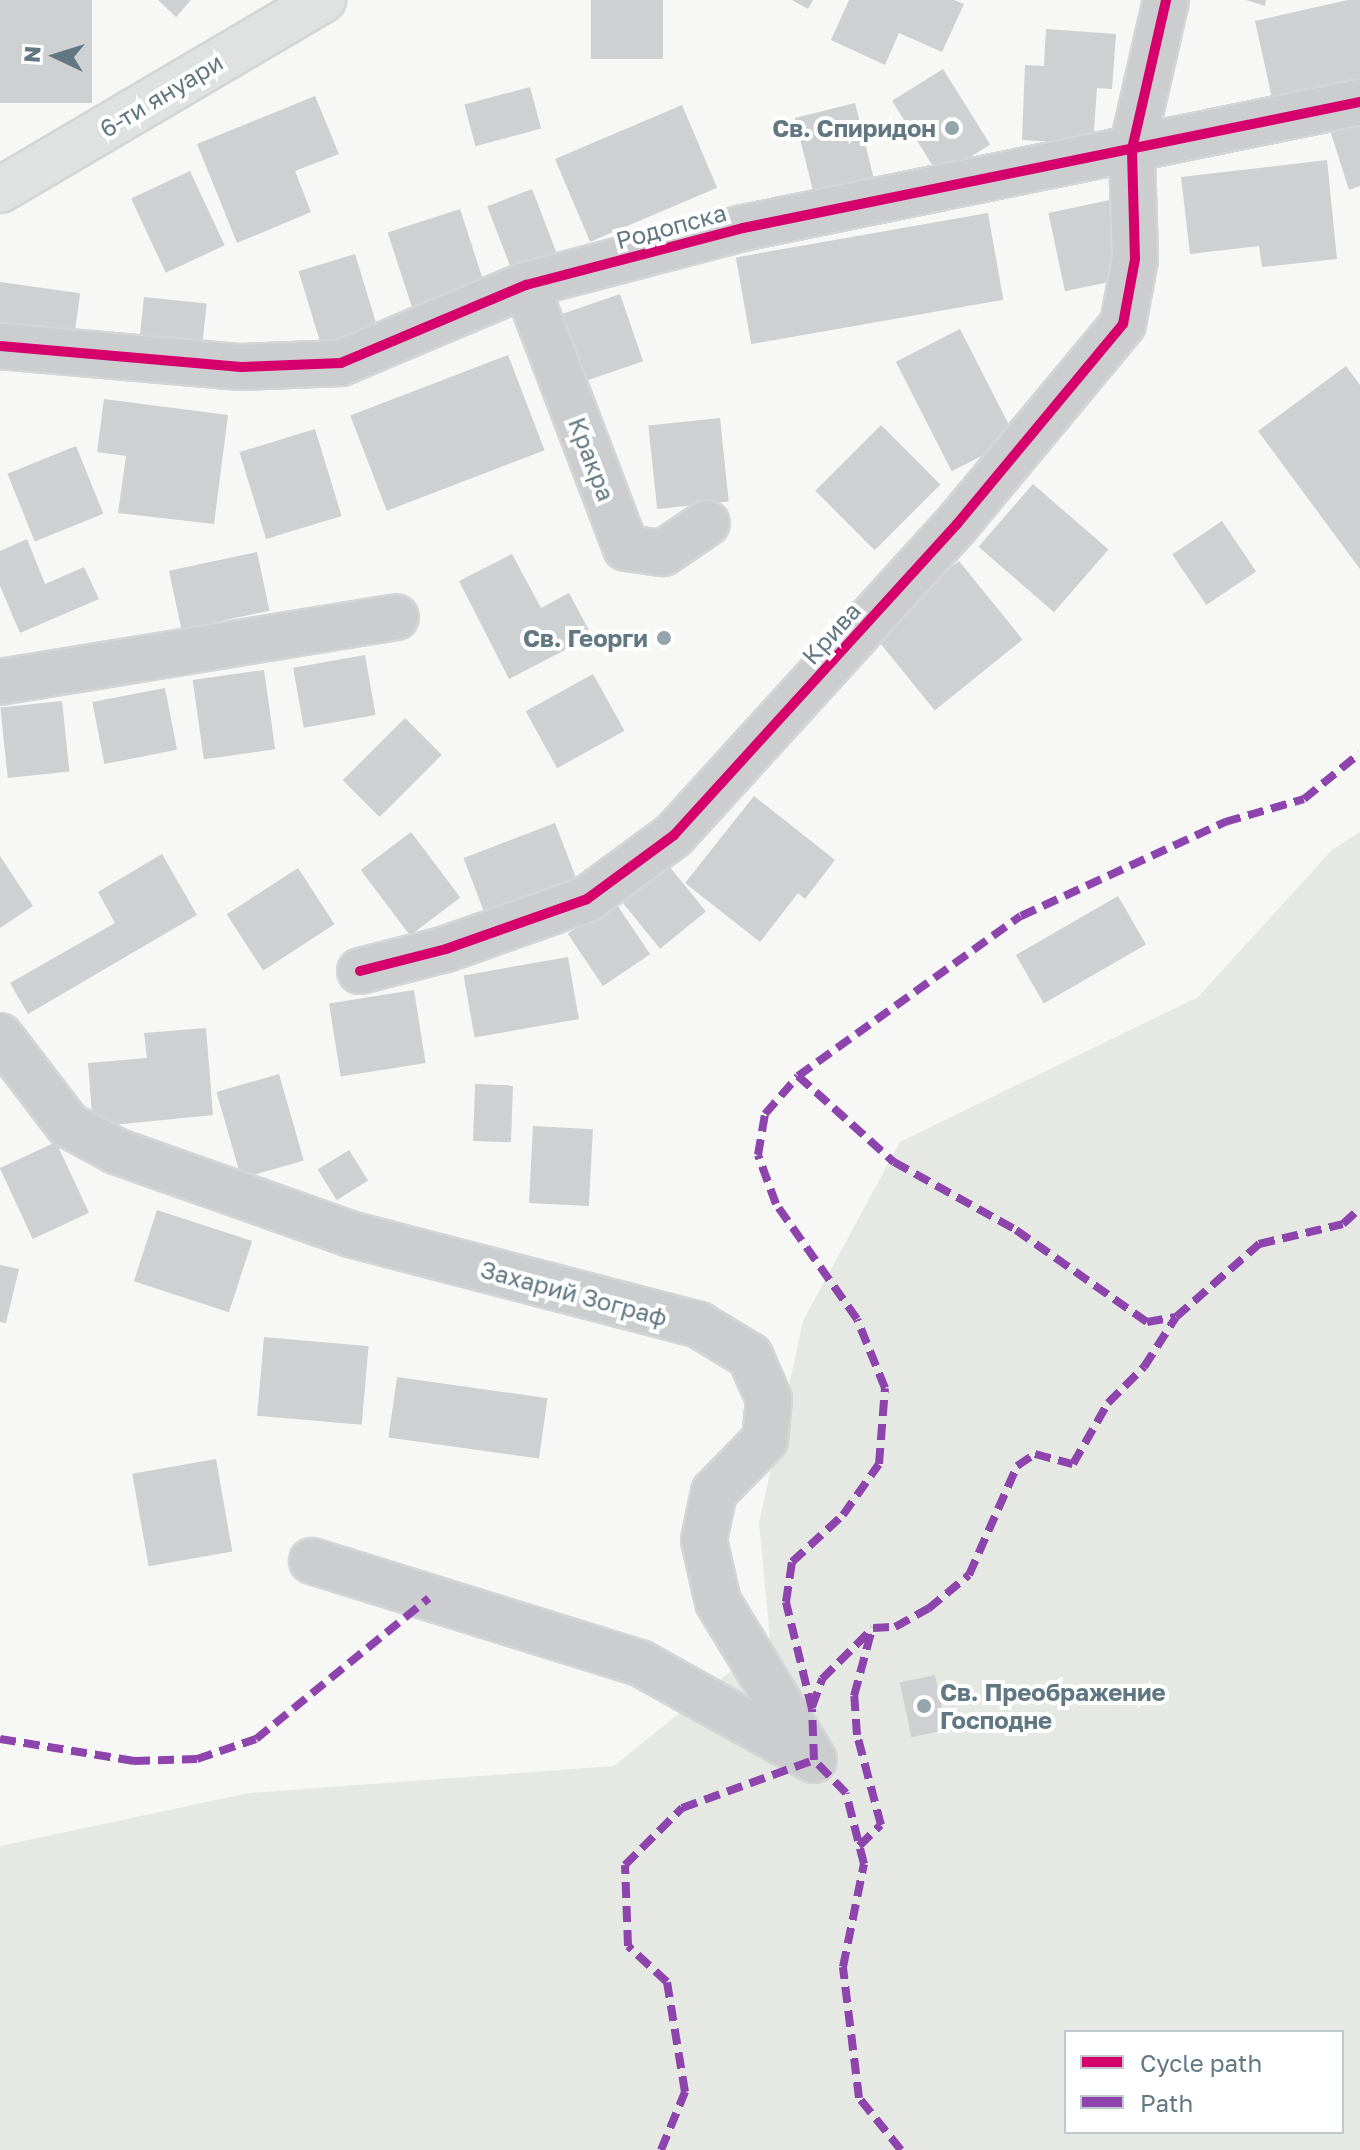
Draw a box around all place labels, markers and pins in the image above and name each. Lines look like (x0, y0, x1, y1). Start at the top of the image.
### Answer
place label: Св. Спиридон (772, 114, 936, 142)
marker: Св. Спиридон (943, 119, 961, 137)
place label: Св. Георги (523, 624, 648, 652)
marker: Св. Георги (655, 629, 673, 647)
place label: Св. Преображение Господне (940, 1678, 1166, 1734)
marker: Св. Преображение Господне (915, 1697, 933, 1715)

